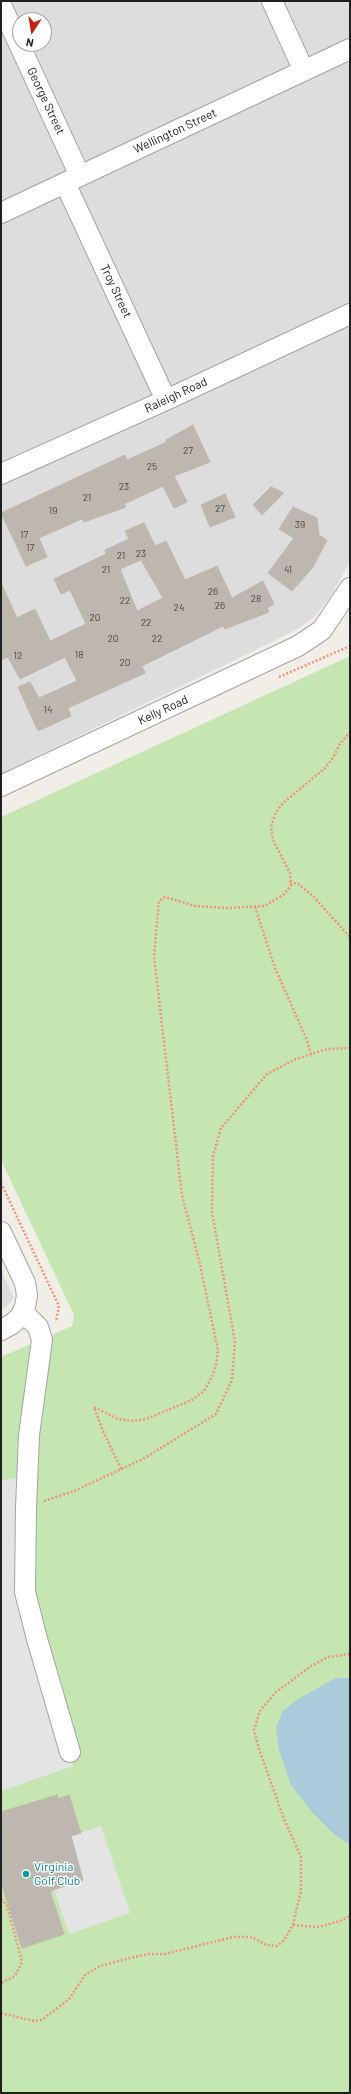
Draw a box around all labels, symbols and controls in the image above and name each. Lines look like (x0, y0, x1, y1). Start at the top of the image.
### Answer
north arrow (12, 12, 52, 52)
text: N (25, 36, 35, 50)
street label: George Street (24, 65, 68, 137)
street label: Wellington Street (131, 105, 219, 157)
street label: Troy Street (97, 262, 135, 320)
street label: Raleigh Road (142, 374, 210, 416)
house number: 27 (183, 445, 193, 457)
house number: 25 (147, 461, 157, 473)
house number: 23 (119, 481, 129, 493)
house number: 21 (83, 492, 91, 504)
house number: 27 (215, 503, 225, 515)
house number: 19 (49, 505, 57, 517)
house number: 39 (295, 519, 305, 531)
house number: 17 (20, 529, 28, 541)
house number: 17 (26, 542, 34, 554)
house number: 23 (136, 548, 146, 560)
house number: 21 (117, 550, 125, 562)
house number: 21 (102, 564, 110, 576)
house number: 41 (284, 564, 292, 576)
house number: 26 (208, 586, 218, 598)
house number: 28 (251, 593, 261, 605)
house number: 22 (120, 595, 130, 607)
house number: 26 (215, 600, 225, 612)
house number: 24 (174, 602, 184, 614)
house number: 20 (89, 612, 101, 624)
house number: 22 (141, 617, 151, 629)
house number: 20 (107, 633, 119, 645)
house number: 22 (152, 633, 162, 645)
house number: 18 (75, 649, 83, 661)
house number: 12 (14, 650, 22, 662)
house number: 20 (119, 657, 131, 669)
street label: Kelly Road (136, 692, 190, 728)
house number: 14 (43, 704, 53, 716)
place label: Virginia Golf Club (34, 1860, 80, 1888)
marker: Virginia Golf Club (21, 1869, 31, 1879)

